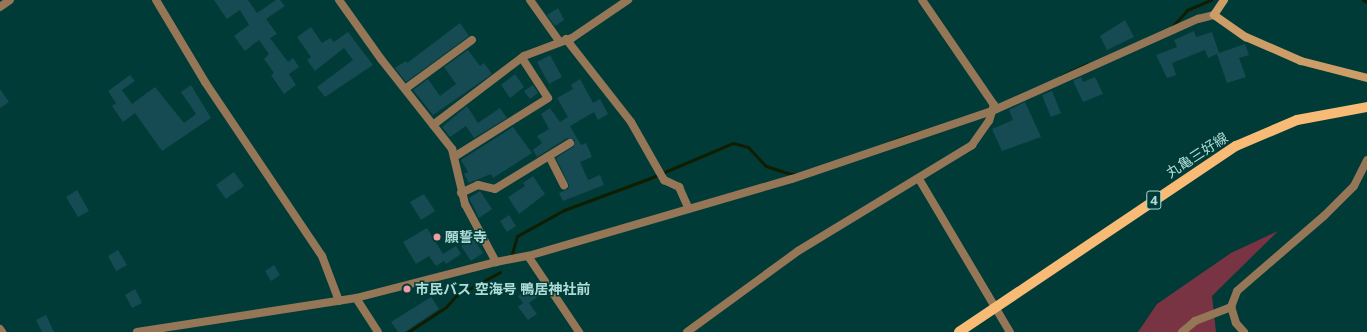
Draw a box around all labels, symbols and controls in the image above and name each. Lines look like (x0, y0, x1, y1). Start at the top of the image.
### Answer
street label: 丸亀三好線 (1163, 129, 1231, 181)
road number: 4 (1146, 189, 1162, 211)
place label: 願誓寺 (445, 229, 487, 245)
marker: 願誓寺 (432, 232, 442, 242)
place label: 市民バス 空海号 鴨居神社前 (415, 281, 590, 297)
marker: 市民バス 空海号 鴨居神社前 (402, 284, 412, 294)

